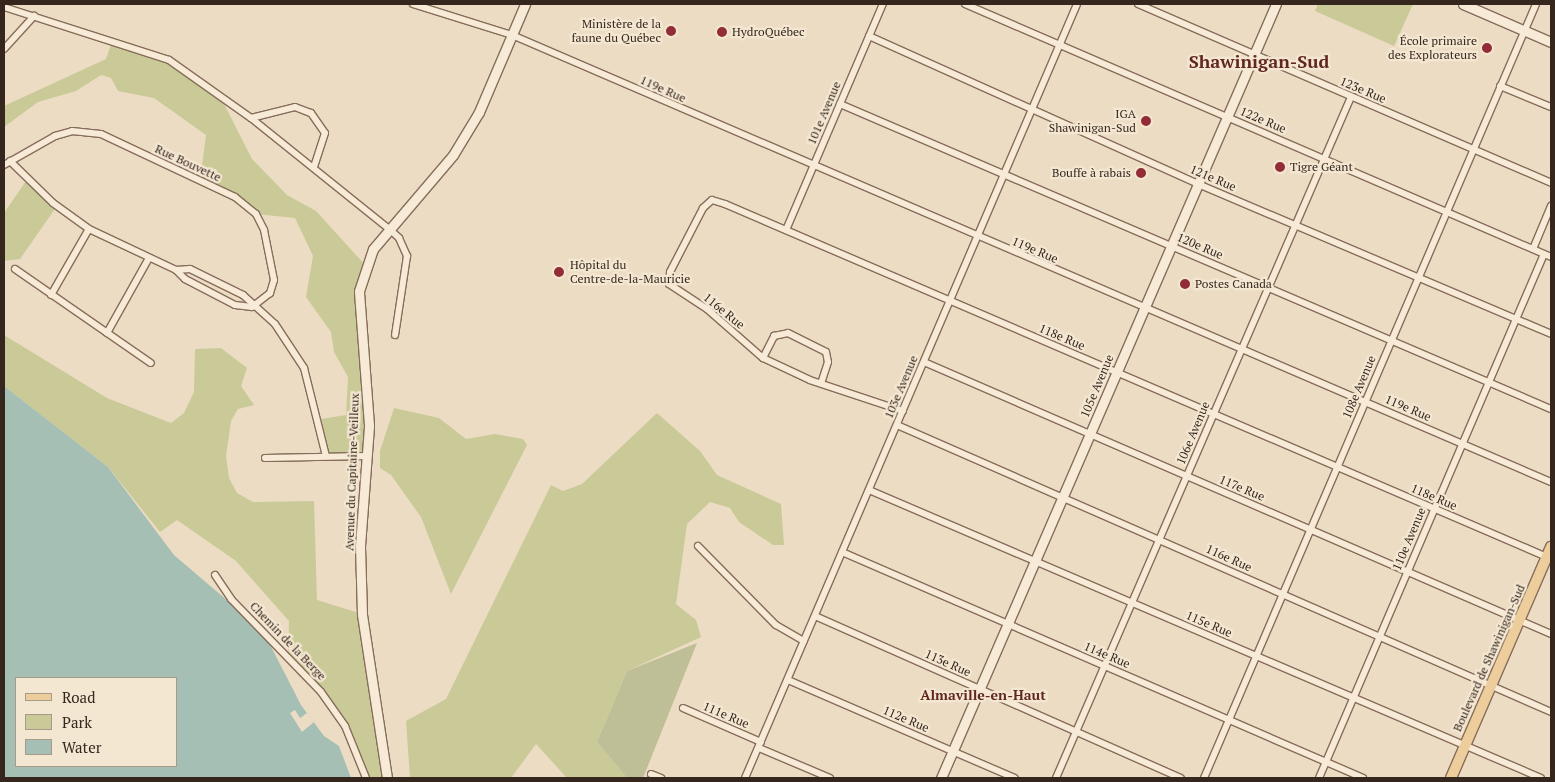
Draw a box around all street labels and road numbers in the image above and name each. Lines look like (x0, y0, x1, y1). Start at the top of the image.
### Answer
street label: 119e Rue (638, 73, 688, 105)
street label: 123e Rue (1338, 74, 1388, 106)
street label: 101e Avenue (804, 79, 844, 147)
street label: 122e Rue (1238, 104, 1288, 136)
street label: Rue Bouvette (153, 141, 223, 185)
street label: 121e Rue (1188, 162, 1238, 194)
street label: 120e Rue (1175, 230, 1225, 262)
street label: 119e Rue (1010, 234, 1060, 266)
street label: 116e Rue (701, 290, 747, 332)
street label: 118e Rue (1037, 321, 1087, 353)
street label: 105e Avenue (1077, 352, 1117, 420)
street label: 103e Avenue (881, 353, 921, 421)
street label: 108e Avenue (1339, 353, 1379, 421)
street label: 119e Rue (1383, 392, 1433, 424)
street label: Avenue du Capitaine-Veilleux (342, 393, 362, 551)
street label: 106e Avenue (1173, 399, 1213, 467)
street label: 117e Rue (1217, 472, 1267, 504)
street label: 118e Rue (1409, 481, 1459, 513)
street label: 110e Avenue (1389, 505, 1429, 573)
street label: 116e Rue (1204, 542, 1254, 574)
street label: Boulevard de Shawinigan-Sud (1450, 582, 1528, 734)
street label: Chemin de la Berge (247, 599, 329, 683)
street label: 115e Rue (1184, 608, 1234, 640)
street label: 114e Rue (1082, 639, 1132, 671)
street label: 113e Rue (923, 647, 973, 679)
street label: 111e Rue (701, 699, 751, 731)
street label: 112e Rue (881, 703, 931, 735)

